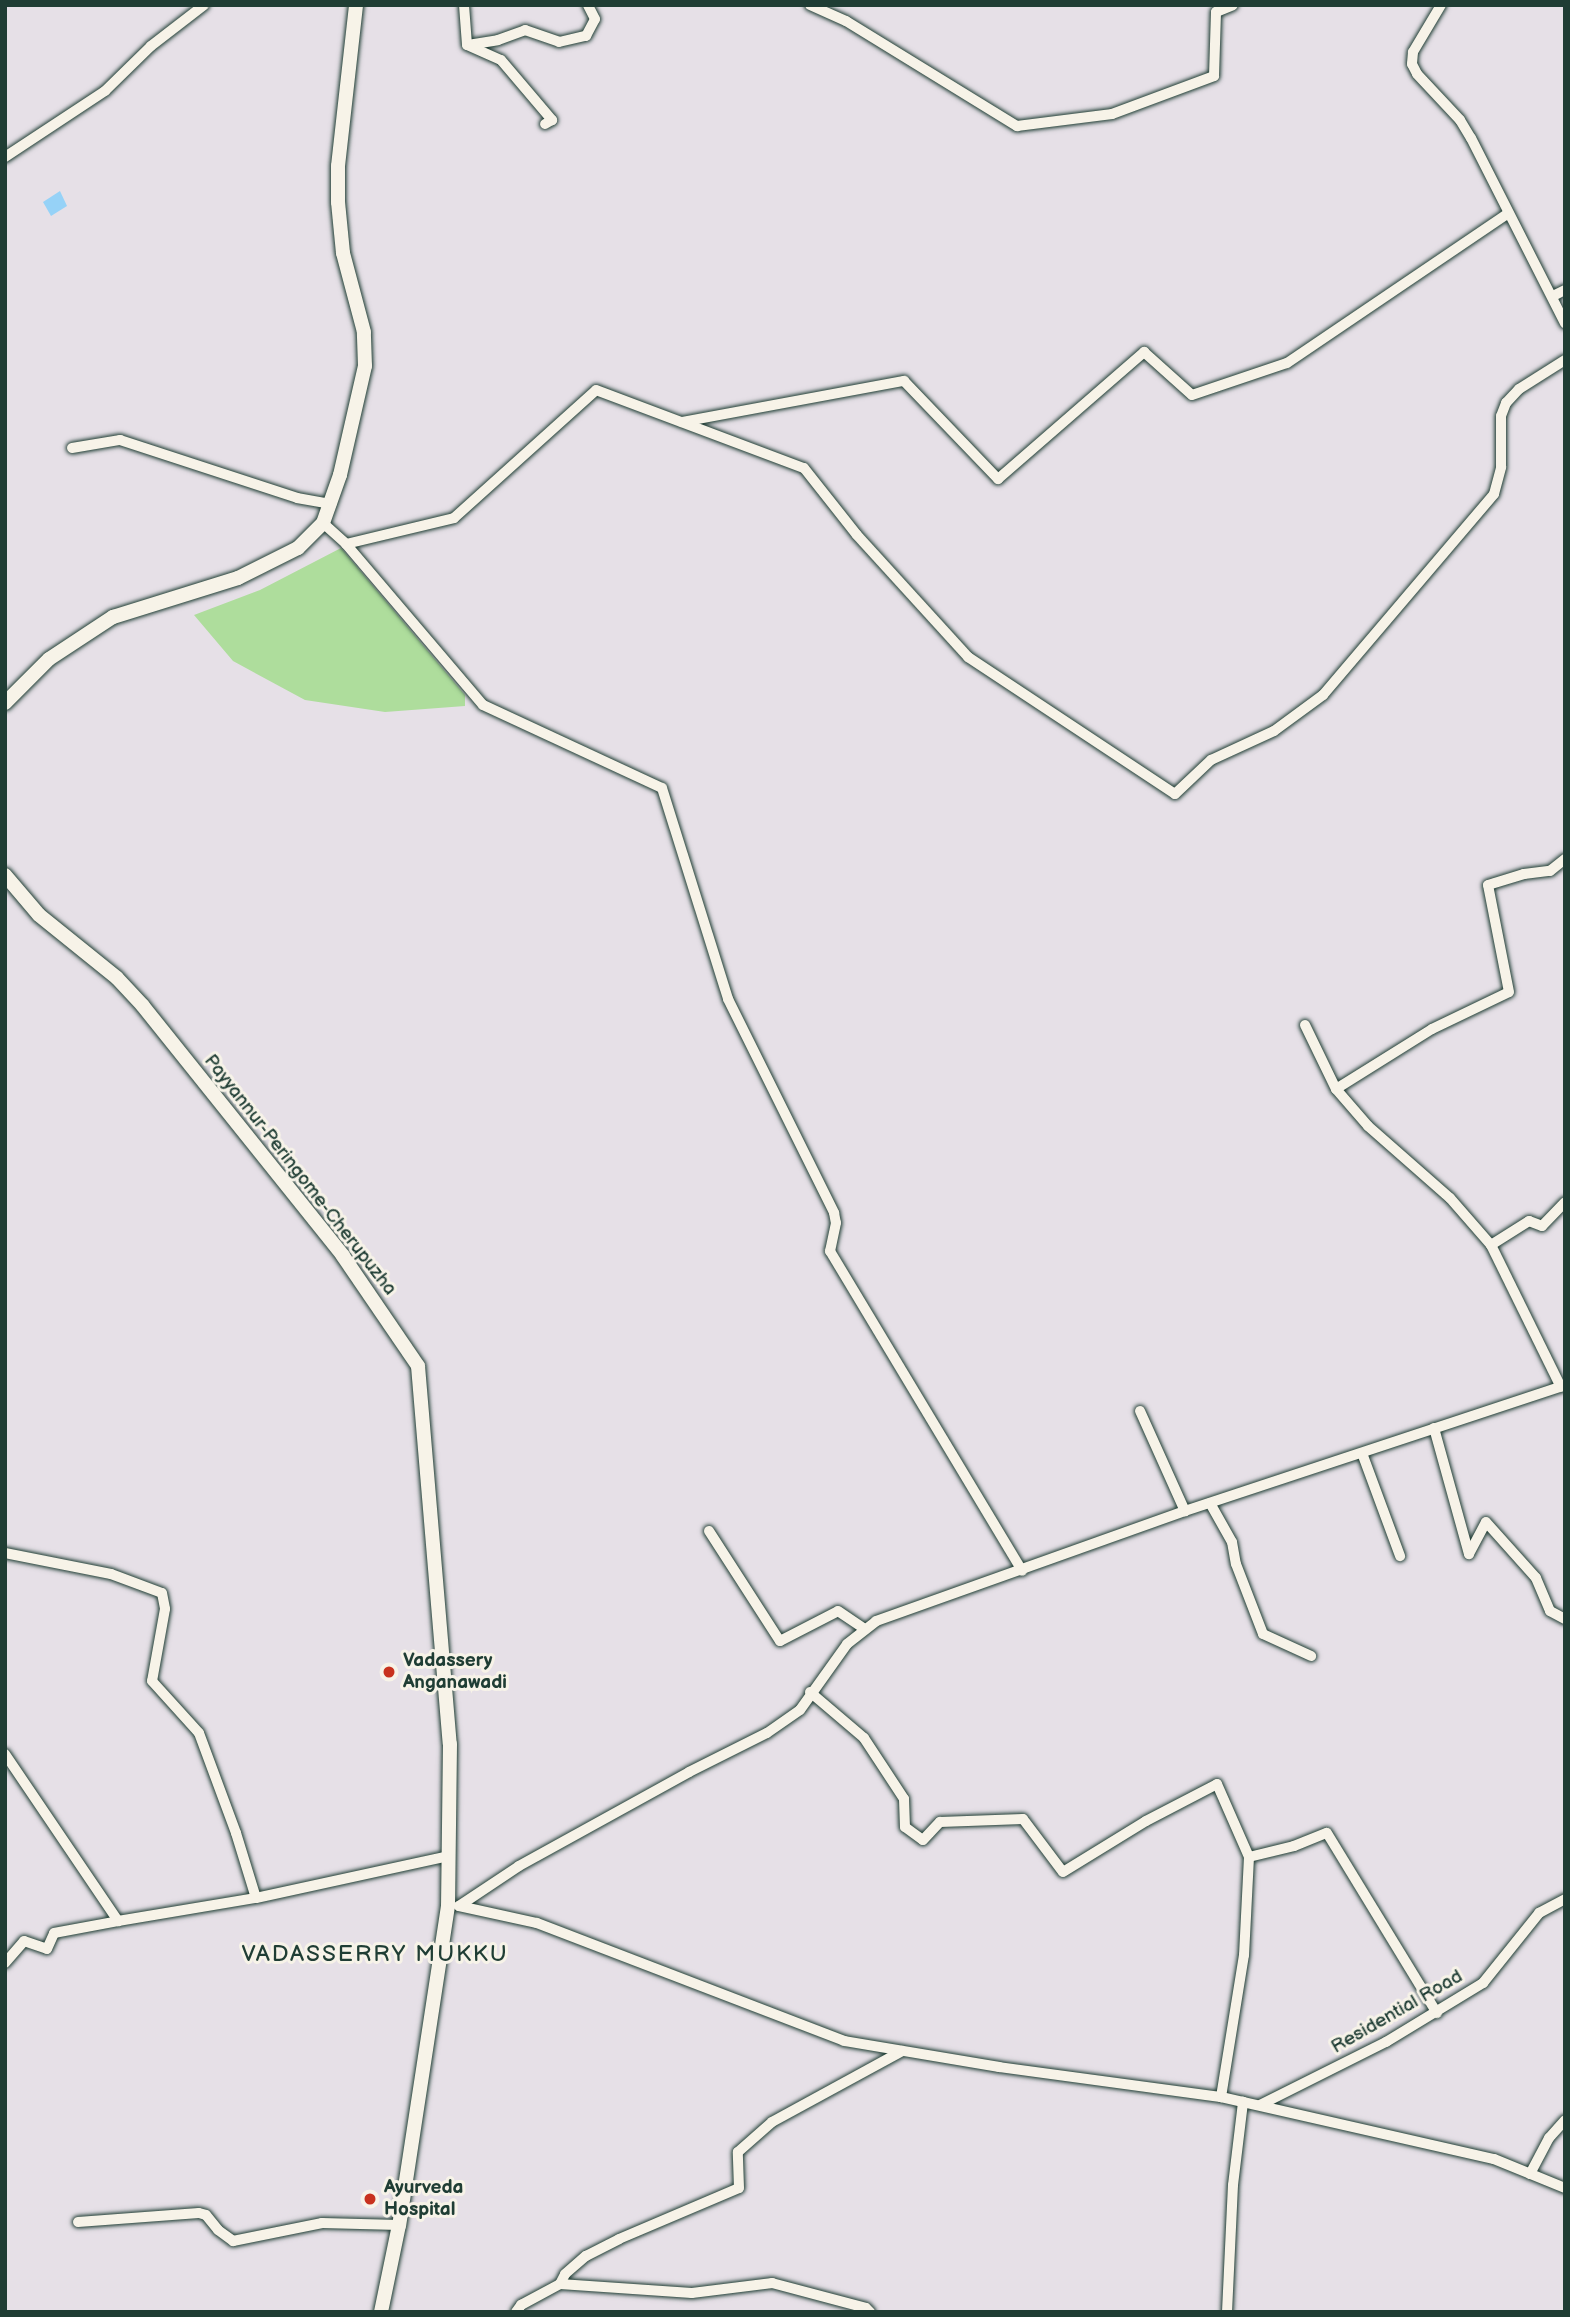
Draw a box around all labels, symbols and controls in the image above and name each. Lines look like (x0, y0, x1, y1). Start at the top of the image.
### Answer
street label: Payyannur-Peringome-Cherupuzha (199, 1050, 401, 1300)
place label: Vadassery Anganawadi (403, 1650, 507, 1694)
marker: Vadassery Anganawadi (381, 1664, 397, 1680)
district label: VADASSERRY MUKKU (243, 1940, 507, 1968)
street label: Residential Road (1327, 1965, 1467, 2059)
place label: Ayurveda Hospital (384, 2177, 464, 2221)
marker: Ayurveda Hospital (362, 2191, 378, 2207)

